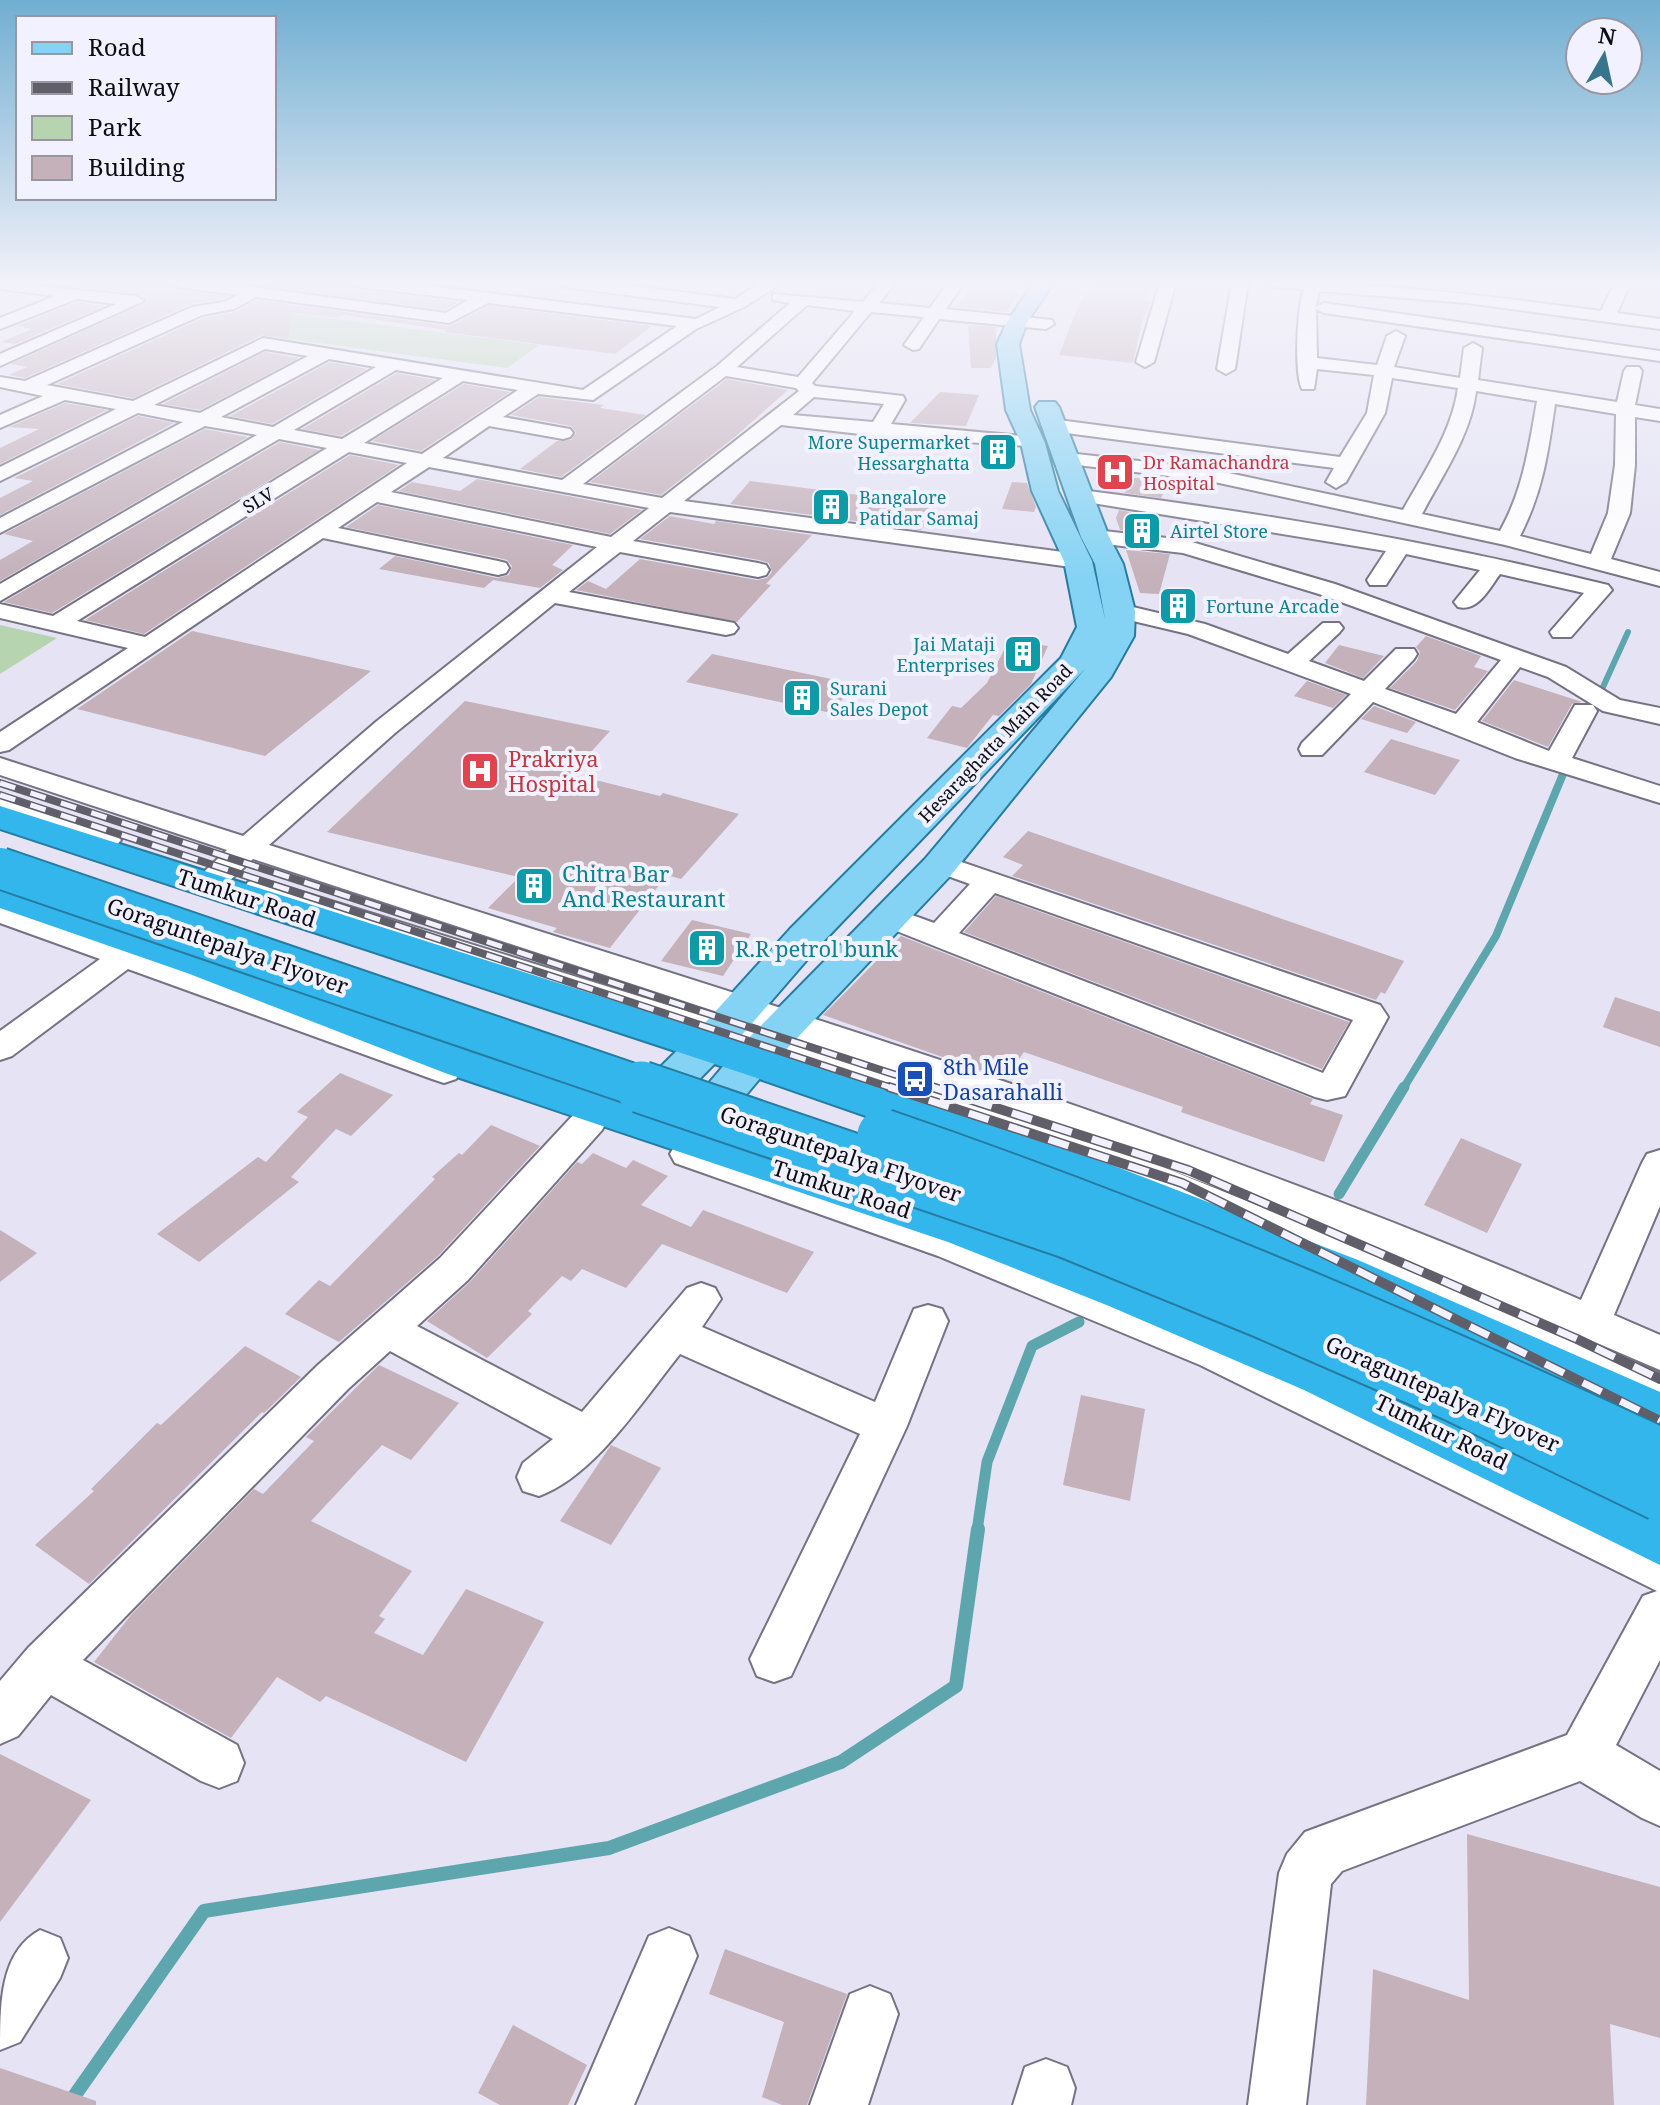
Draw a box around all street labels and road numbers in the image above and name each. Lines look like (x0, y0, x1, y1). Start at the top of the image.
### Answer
street label: SLV (238, 481, 279, 519)
street label: Hesaraghatta Main Road (913, 659, 1077, 827)
street label: Tumkur Road (174, 860, 321, 934)
street label: Goraguntepalya Flyover (103, 890, 353, 1001)
street label: Goraguntepalya Flyover (716, 1098, 966, 1209)
street label: Tumkur Road (769, 1151, 916, 1225)
street label: Goraguntepalya Flyover (1321, 1328, 1565, 1458)
street label: Tumkur Road (1371, 1386, 1514, 1476)

